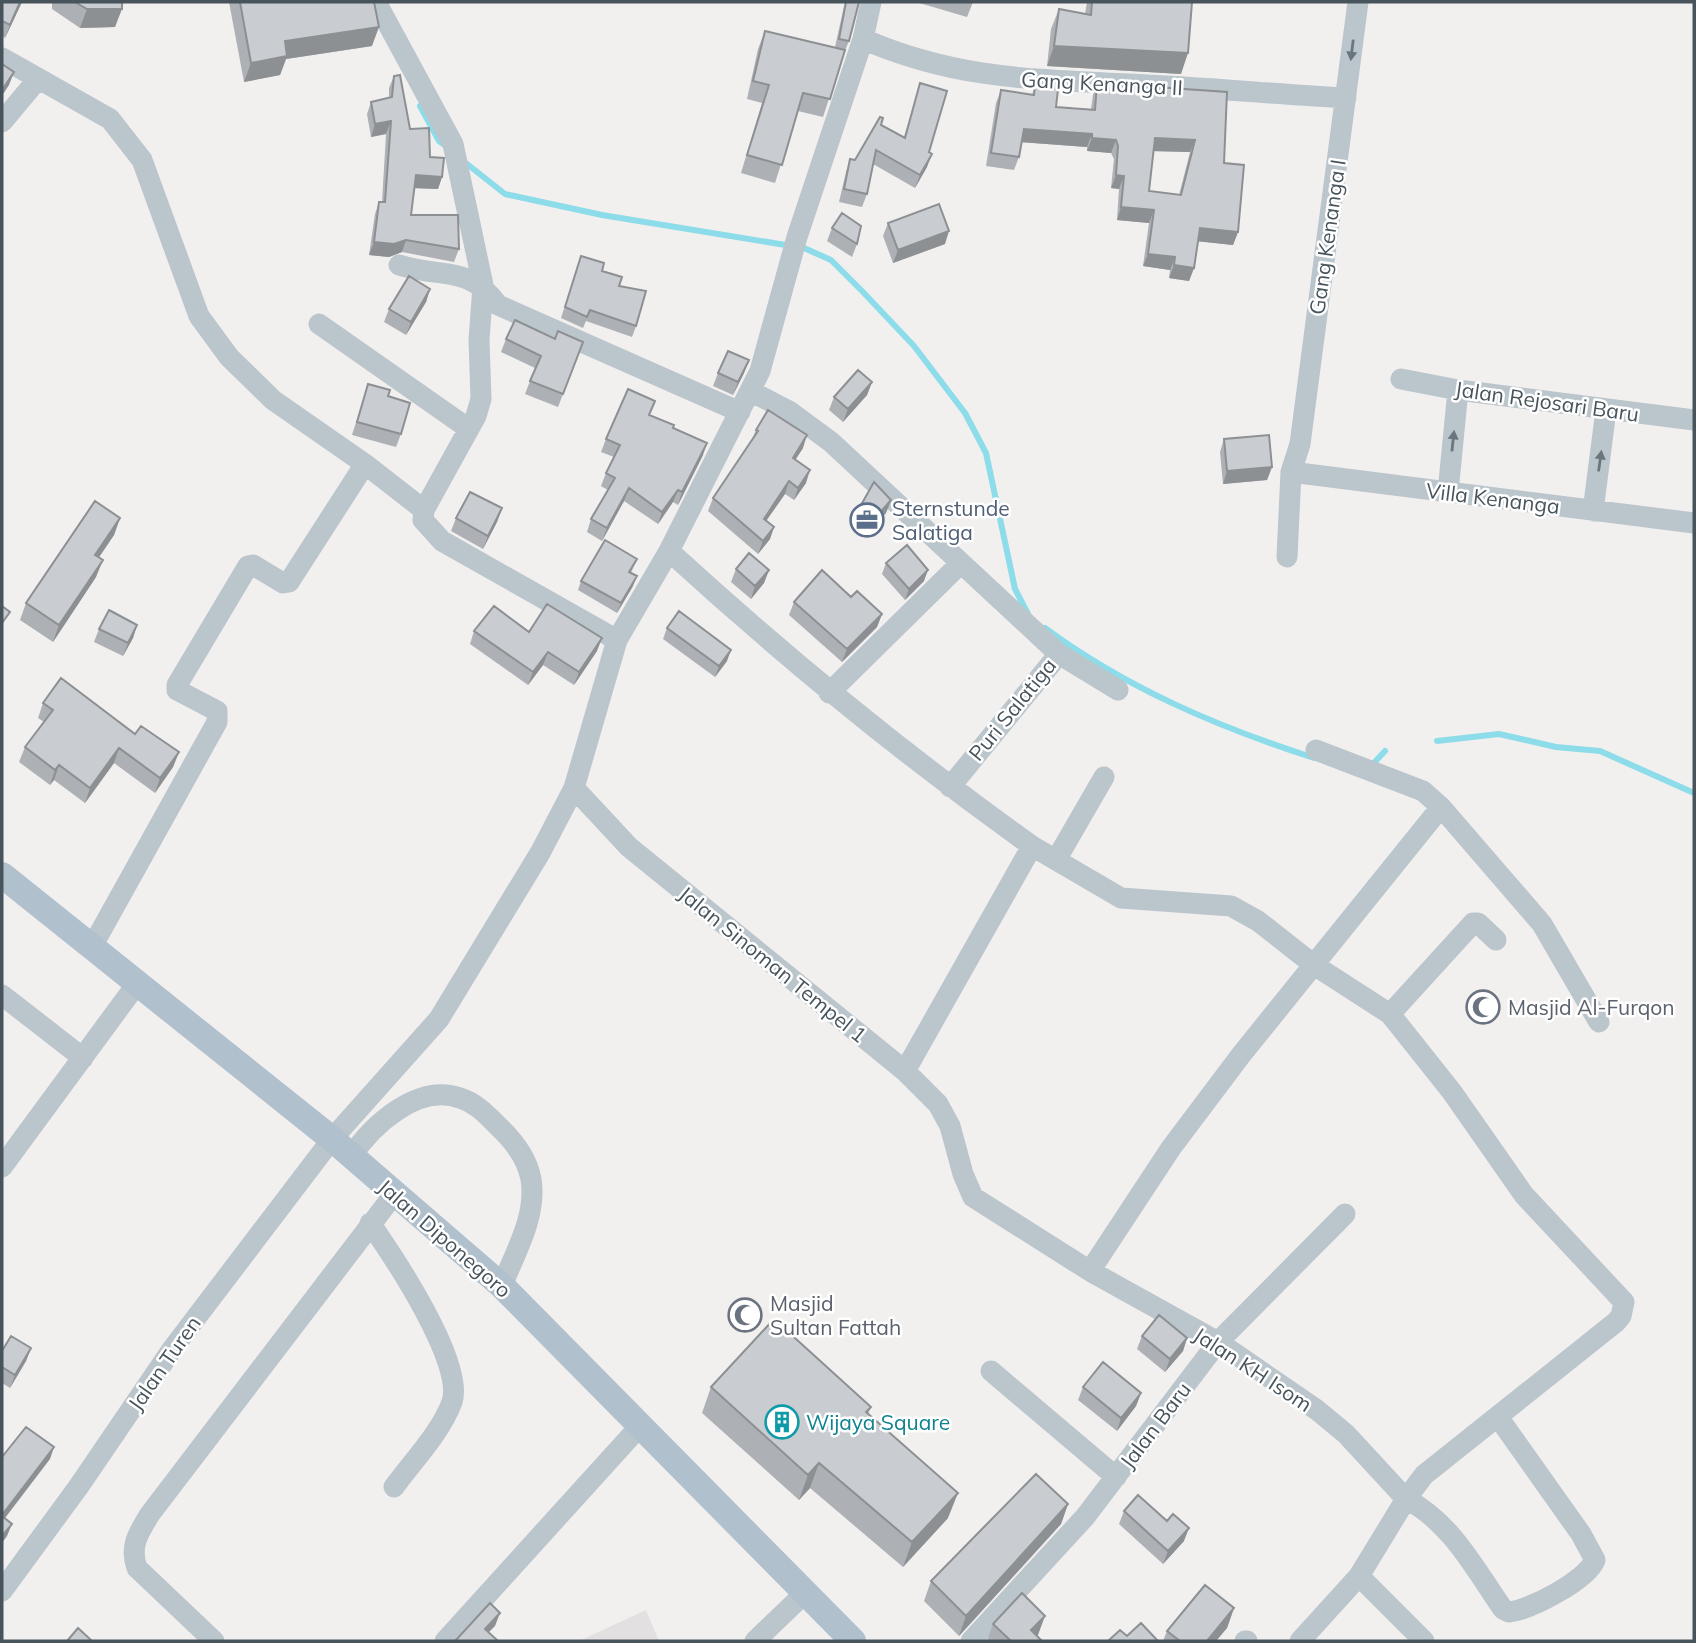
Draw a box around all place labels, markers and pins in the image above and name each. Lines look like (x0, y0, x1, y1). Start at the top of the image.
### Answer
place label: Sternstunde Salatiga (892, 495, 1010, 545)
office icon: Sternstunde Salatiga (848, 501, 886, 539)
mosque icon: Masjid Al-Furqon (1464, 988, 1502, 1026)
place label: Masjid Al-Furqon (1508, 994, 1675, 1020)
place label: Masjid Sultan Fattah (770, 1290, 901, 1340)
mosque icon: Masjid Sultan Fattah (726, 1296, 764, 1334)
building icon: Wijaya Square (763, 1403, 801, 1441)
place label: Wijaya Square (806, 1409, 950, 1435)

